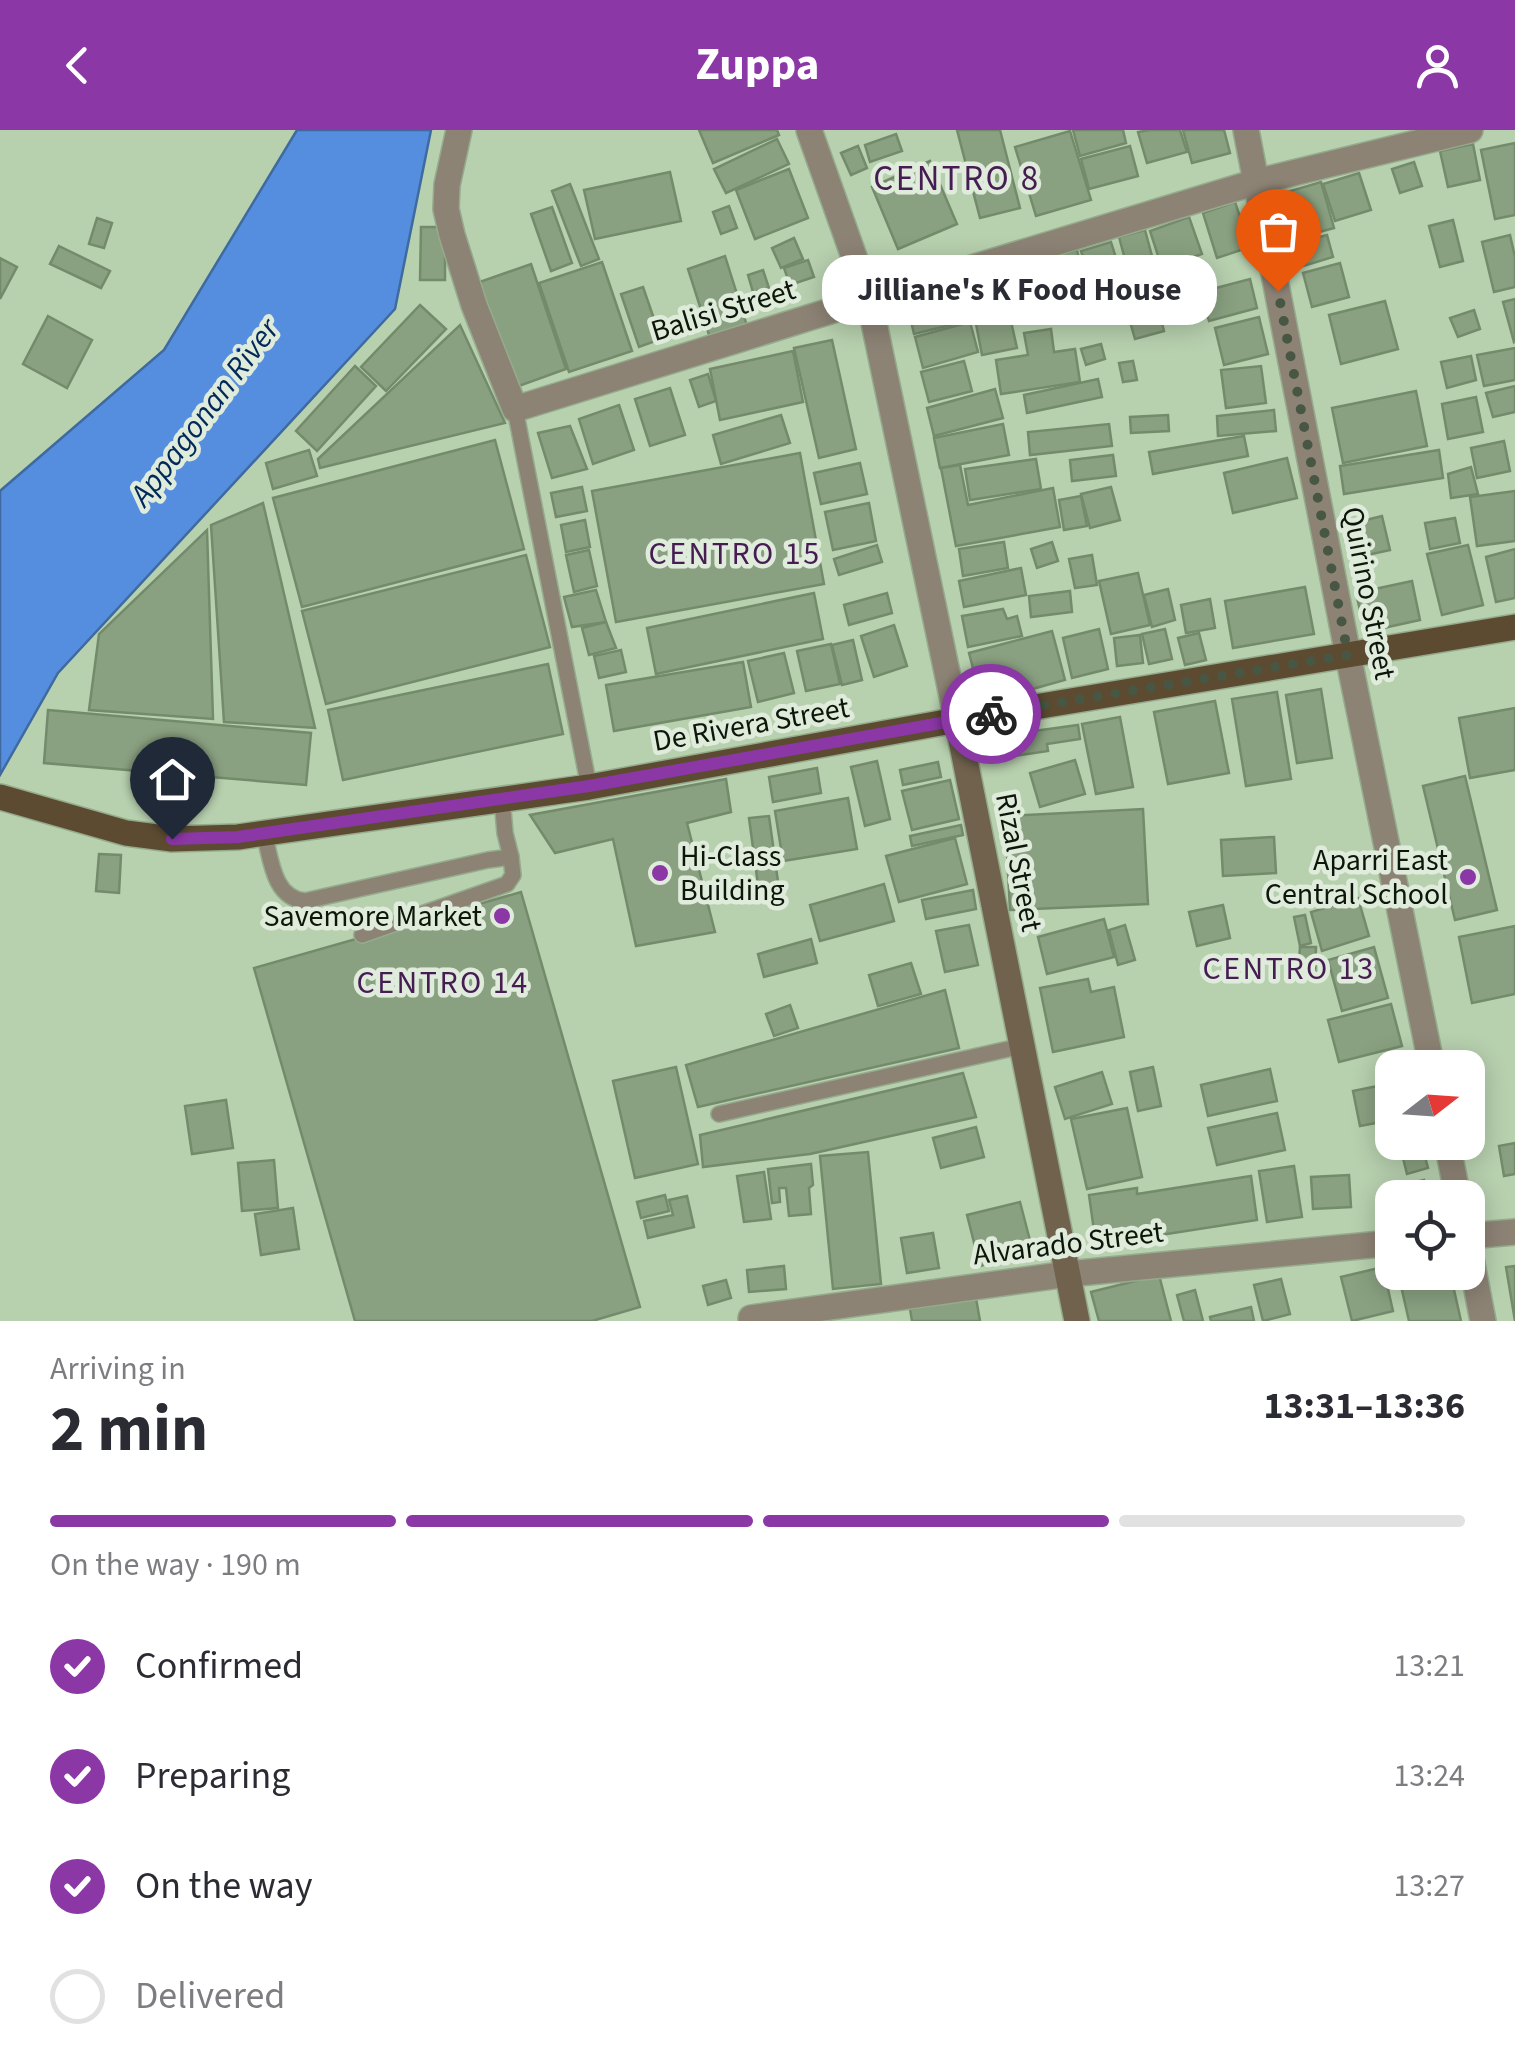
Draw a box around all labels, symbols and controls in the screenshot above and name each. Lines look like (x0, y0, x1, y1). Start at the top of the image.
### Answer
text: Zuppa (695, 33, 820, 97)
icon: back (50, 38, 105, 93)
icon: person (1410, 38, 1465, 93)
district label: CENTRO 8 (873, 154, 1041, 204)
pin (1236, 189, 1321, 292)
icon: bag (1251, 204, 1306, 259)
callout: Jilliane's K Food House (823, 256, 1218, 326)
text: Jilliane's K Food House (857, 267, 1182, 313)
street label: Balisi Street (646, 268, 801, 353)
water label: Appagonan River (118, 308, 292, 518)
street label: Quirino Street (1331, 503, 1406, 683)
district label: CENTRO 15 (648, 531, 822, 577)
courier (941, 664, 1041, 764)
street label: De Rivera Street (650, 686, 853, 763)
icon: bike (964, 687, 1019, 742)
pin (130, 737, 215, 840)
icon: home (145, 752, 200, 807)
street label: Rizal Street (984, 789, 1053, 935)
place label: Hi-Class Building (680, 835, 785, 912)
place label: Aparri East Central School (1265, 839, 1448, 916)
marker: Hi-Class Building (649, 862, 671, 884)
marker: Aparri East Central School (1457, 866, 1479, 888)
place label: Savemore Market (264, 895, 482, 938)
marker: Savemore Market (491, 905, 513, 927)
district label: CENTRO 13 (1202, 946, 1376, 992)
district label: CENTRO 14 (356, 960, 530, 1006)
north arrow (1375, 1050, 1485, 1160)
map controls (1375, 1050, 1485, 1290)
button: locate (1375, 1180, 1485, 1290)
street label: Alvarado Street (970, 1210, 1166, 1276)
text: Arriving in (50, 1346, 186, 1392)
text: 13:31–13:36 (1263, 1379, 1465, 1433)
text: 2 min (50, 1383, 208, 1476)
text: On the way · 190 m (50, 1542, 301, 1588)
icon: check (50, 1639, 105, 1694)
text: Confirmed (135, 1639, 303, 1693)
text: 13:21 (1393, 1643, 1465, 1689)
icon: check (50, 1749, 105, 1804)
text: Preparing (135, 1749, 290, 1803)
text: 13:24 (1393, 1753, 1465, 1799)
icon: check (50, 1859, 105, 1914)
text: On the way (135, 1859, 312, 1913)
text: 13:27 (1393, 1863, 1465, 1909)
text: Delivered (135, 1969, 285, 2023)

